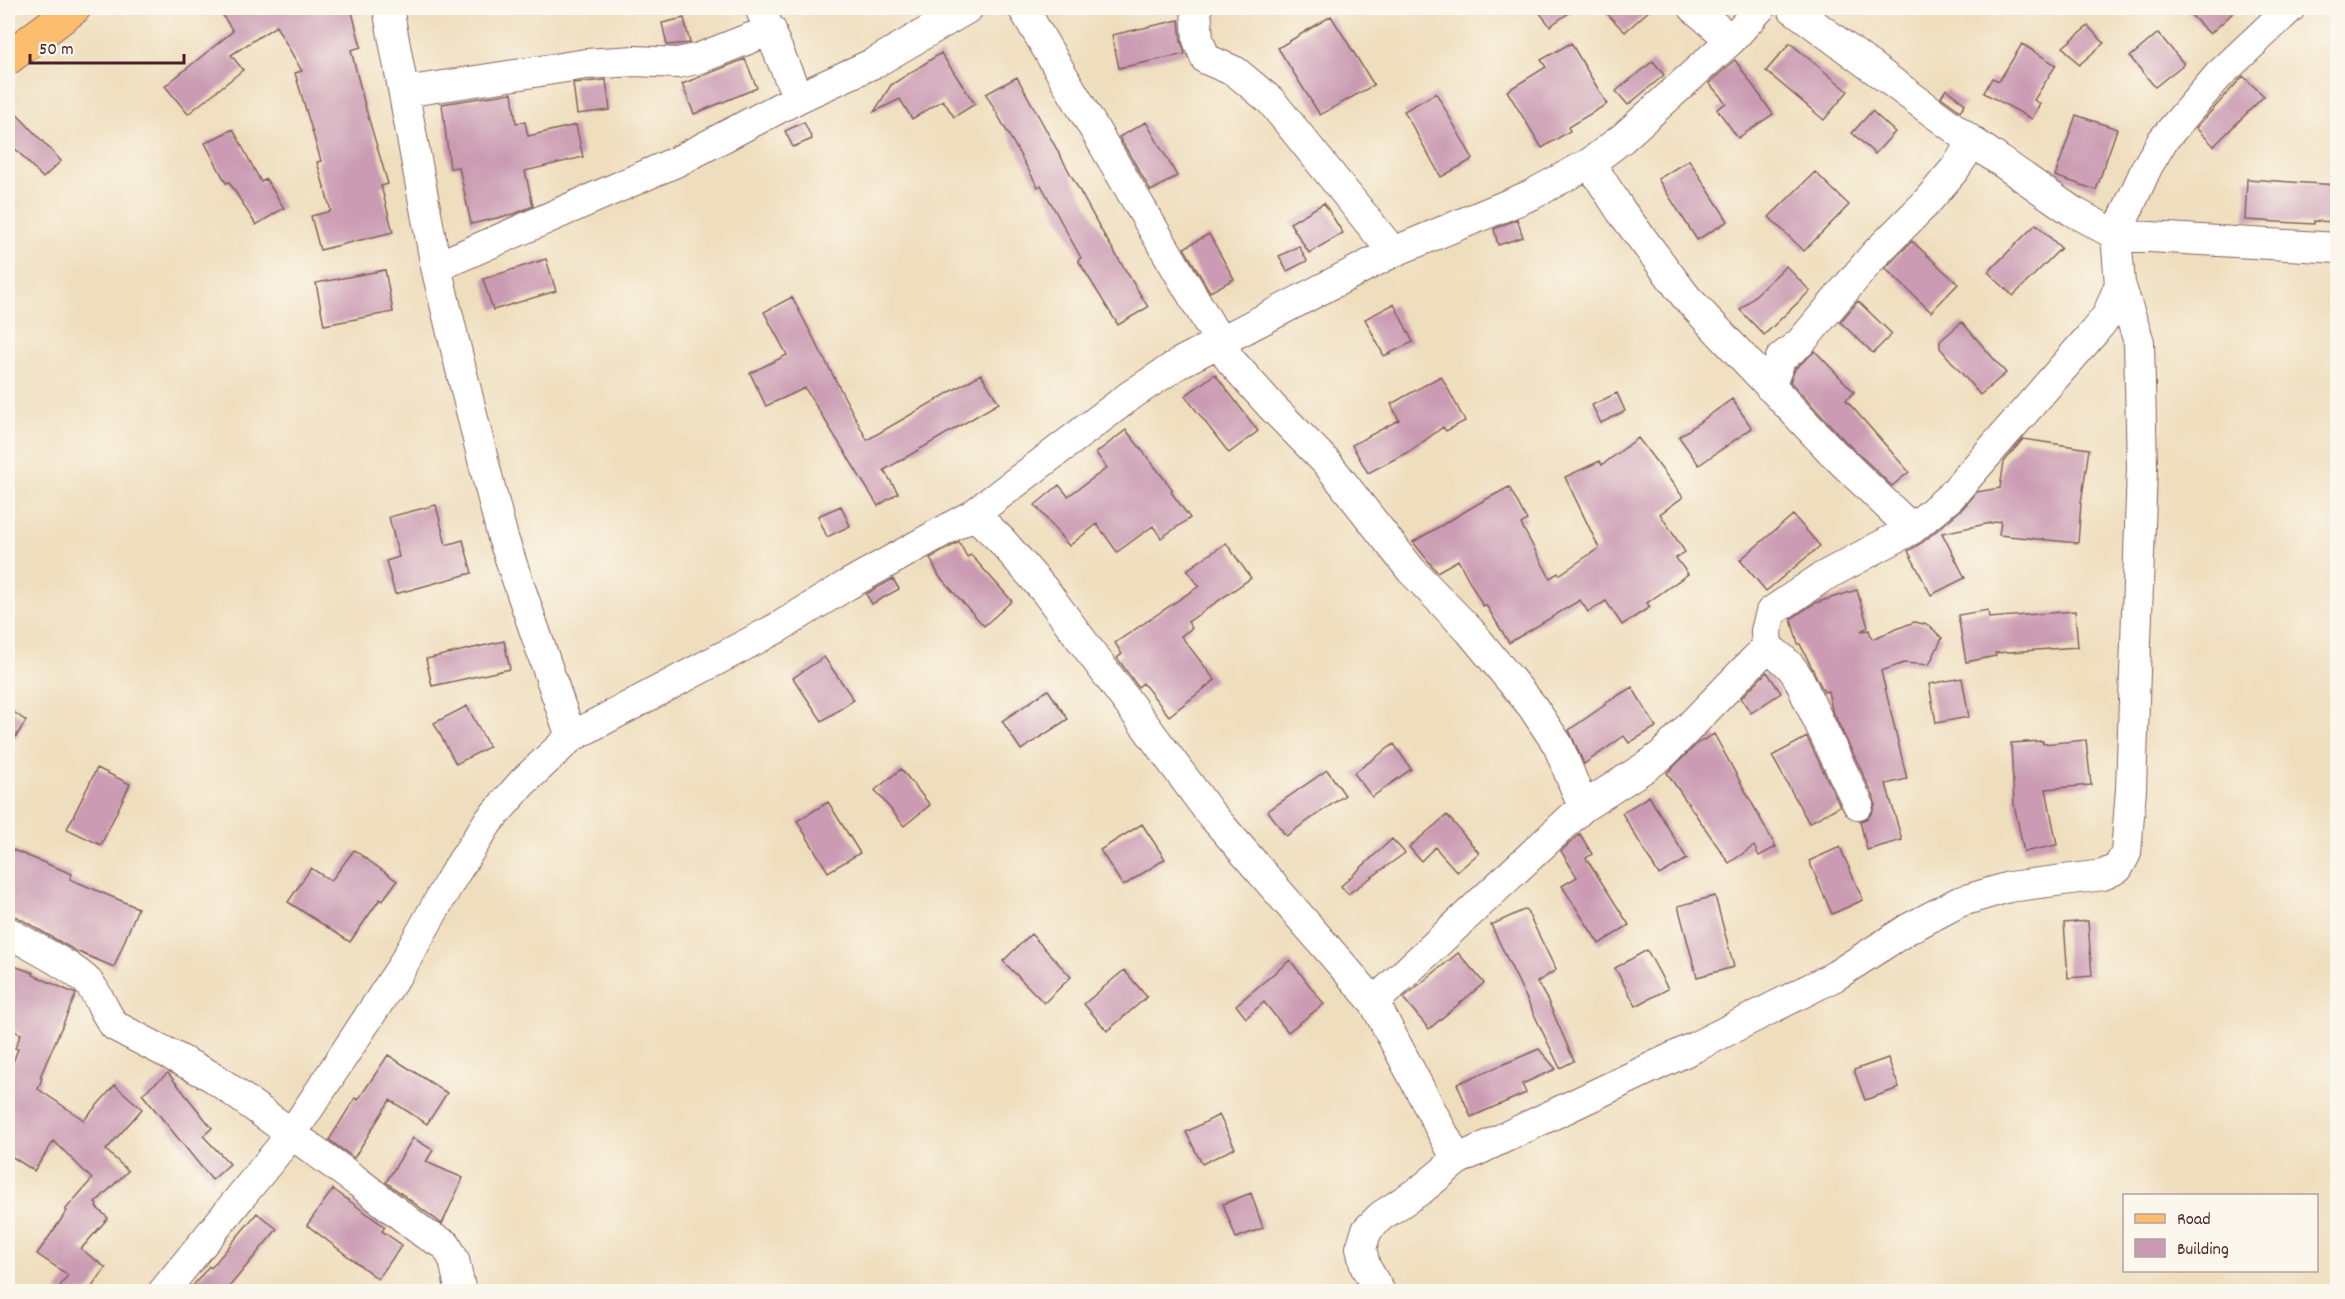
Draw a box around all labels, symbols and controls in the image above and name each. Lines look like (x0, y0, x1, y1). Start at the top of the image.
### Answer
scale bar (30, 27, 184, 65)
text: 50 m (39, 38, 74, 63)
legend (2123, 1194, 2318, 1272)
text: Road (2177, 1208, 2211, 1233)
text: Building (2177, 1238, 2229, 1263)

